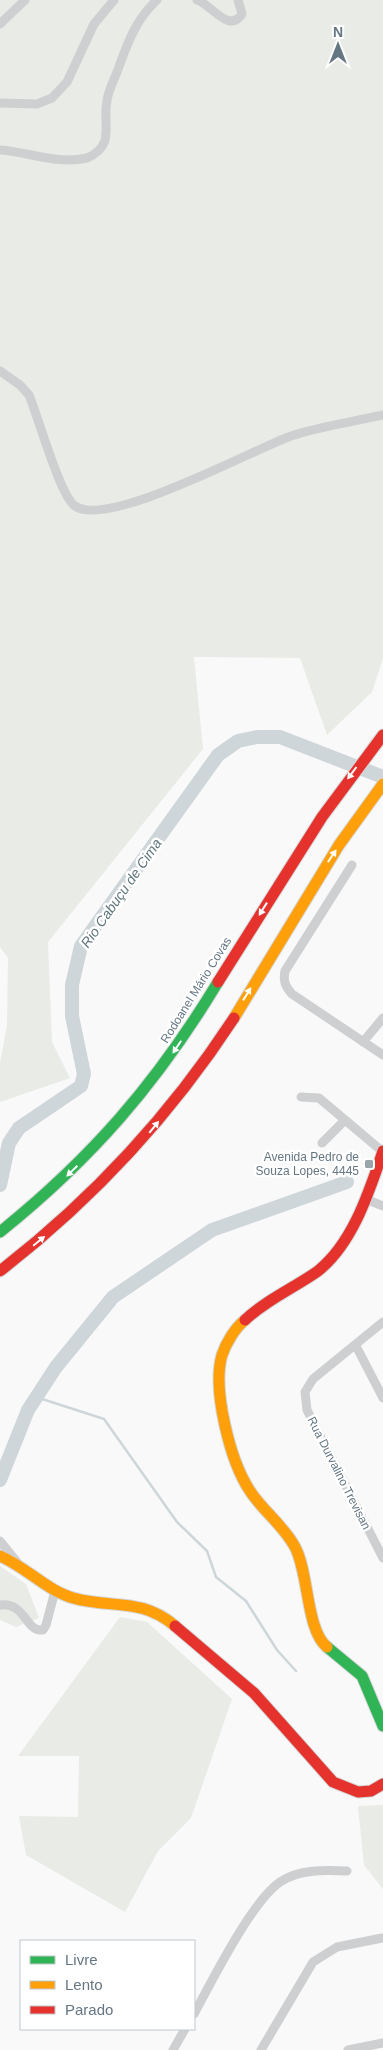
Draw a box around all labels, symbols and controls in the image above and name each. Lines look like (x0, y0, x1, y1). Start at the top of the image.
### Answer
north arrow (313, 20, 363, 70)
text: N (333, 24, 343, 40)
one-way arrow (347, 766, 358, 779)
water label: Rio Cabuçu de Cima (77, 835, 165, 950)
one-way arrow (328, 849, 337, 863)
one-way arrow (258, 902, 268, 916)
street label: Rodoanel Mário Covas (158, 935, 234, 1045)
one-way arrow (243, 988, 252, 1001)
one-way arrow (172, 1040, 182, 1053)
one-way arrow (148, 1121, 159, 1134)
place label: Avenida Pedro de Souza Lopes, 4445 (256, 1150, 359, 1178)
marker: Avenida Pedro de Souza Lopes, 4445 (363, 1158, 375, 1170)
one-way arrow (67, 1165, 79, 1177)
one-way arrow (32, 1236, 45, 1247)
street label: Rua Durvalino Trevisan (304, 1414, 374, 1532)
legend (20, 1940, 195, 2030)
text: Livre (65, 1951, 98, 1968)
text: Lento (65, 1976, 103, 1993)
text: Parado (65, 2001, 113, 2018)

